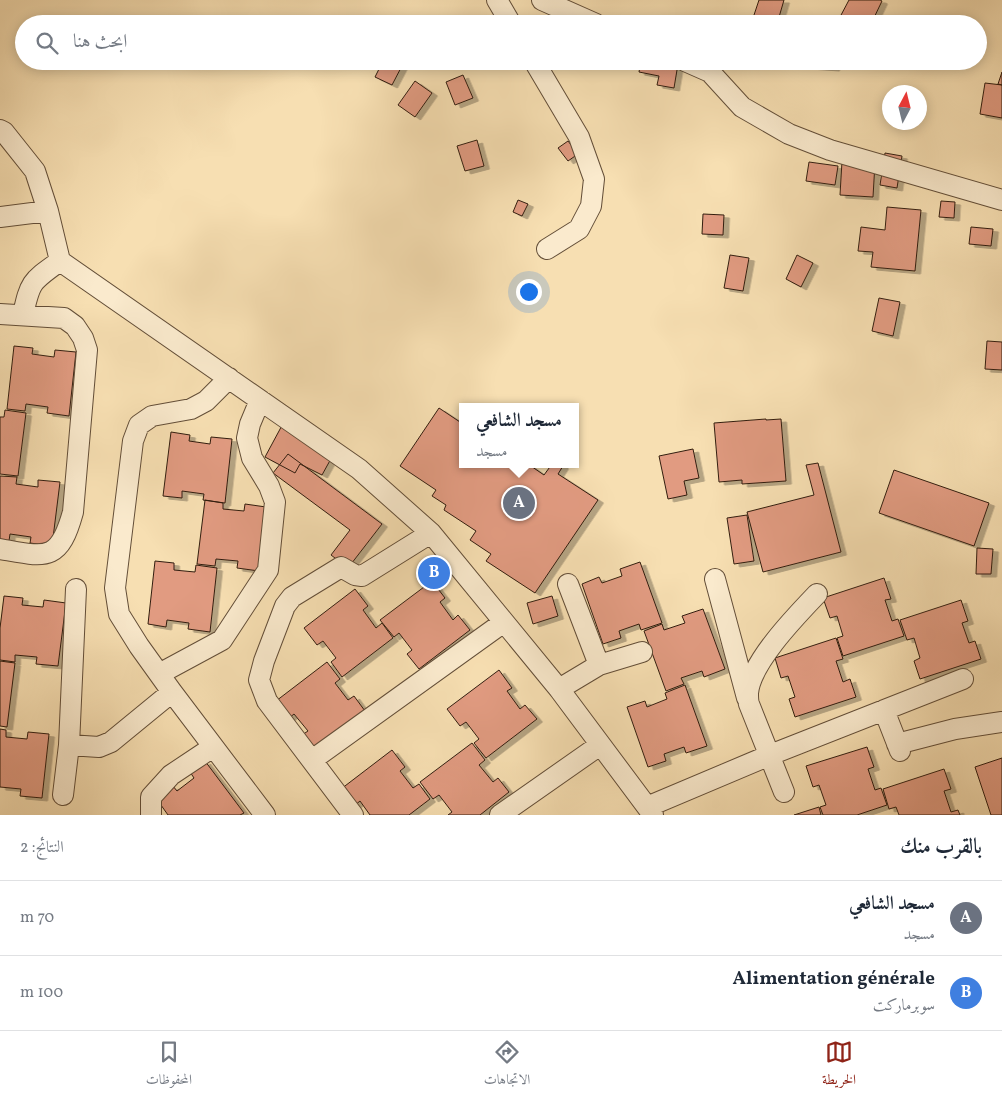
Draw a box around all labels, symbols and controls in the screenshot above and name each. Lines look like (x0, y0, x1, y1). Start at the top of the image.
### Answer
search box (15, 15, 987, 70)
icon: search (33, 29, 61, 57)
text: ابحث هنا (73, 29, 127, 55)
north arrow (882, 85, 927, 130)
your location (516, 279, 542, 305)
popup (459, 403, 579, 468)
text: مسجد الشافعي (476, 408, 562, 434)
text: مسجد (476, 441, 507, 463)
pin: A (503, 484, 535, 522)
pin: B (418, 554, 450, 592)
text: بالقرب منك (900, 833, 982, 862)
text: النتائج: 2 (20, 837, 64, 859)
text: مسجد الشافعي (849, 891, 935, 917)
text: 70 m (20, 907, 54, 929)
text: A (960, 907, 972, 929)
text: مسجد (904, 924, 935, 946)
text: Alimentation générale (733, 966, 935, 992)
text: 100 m (20, 982, 63, 1004)
text: B (961, 982, 971, 1004)
text: سوبرماركت (873, 995, 935, 1017)
tab: المحفوظات (146, 1038, 192, 1093)
tab: الاتجاهات (484, 1038, 530, 1093)
tab: الخريطة (822, 1038, 856, 1093)

